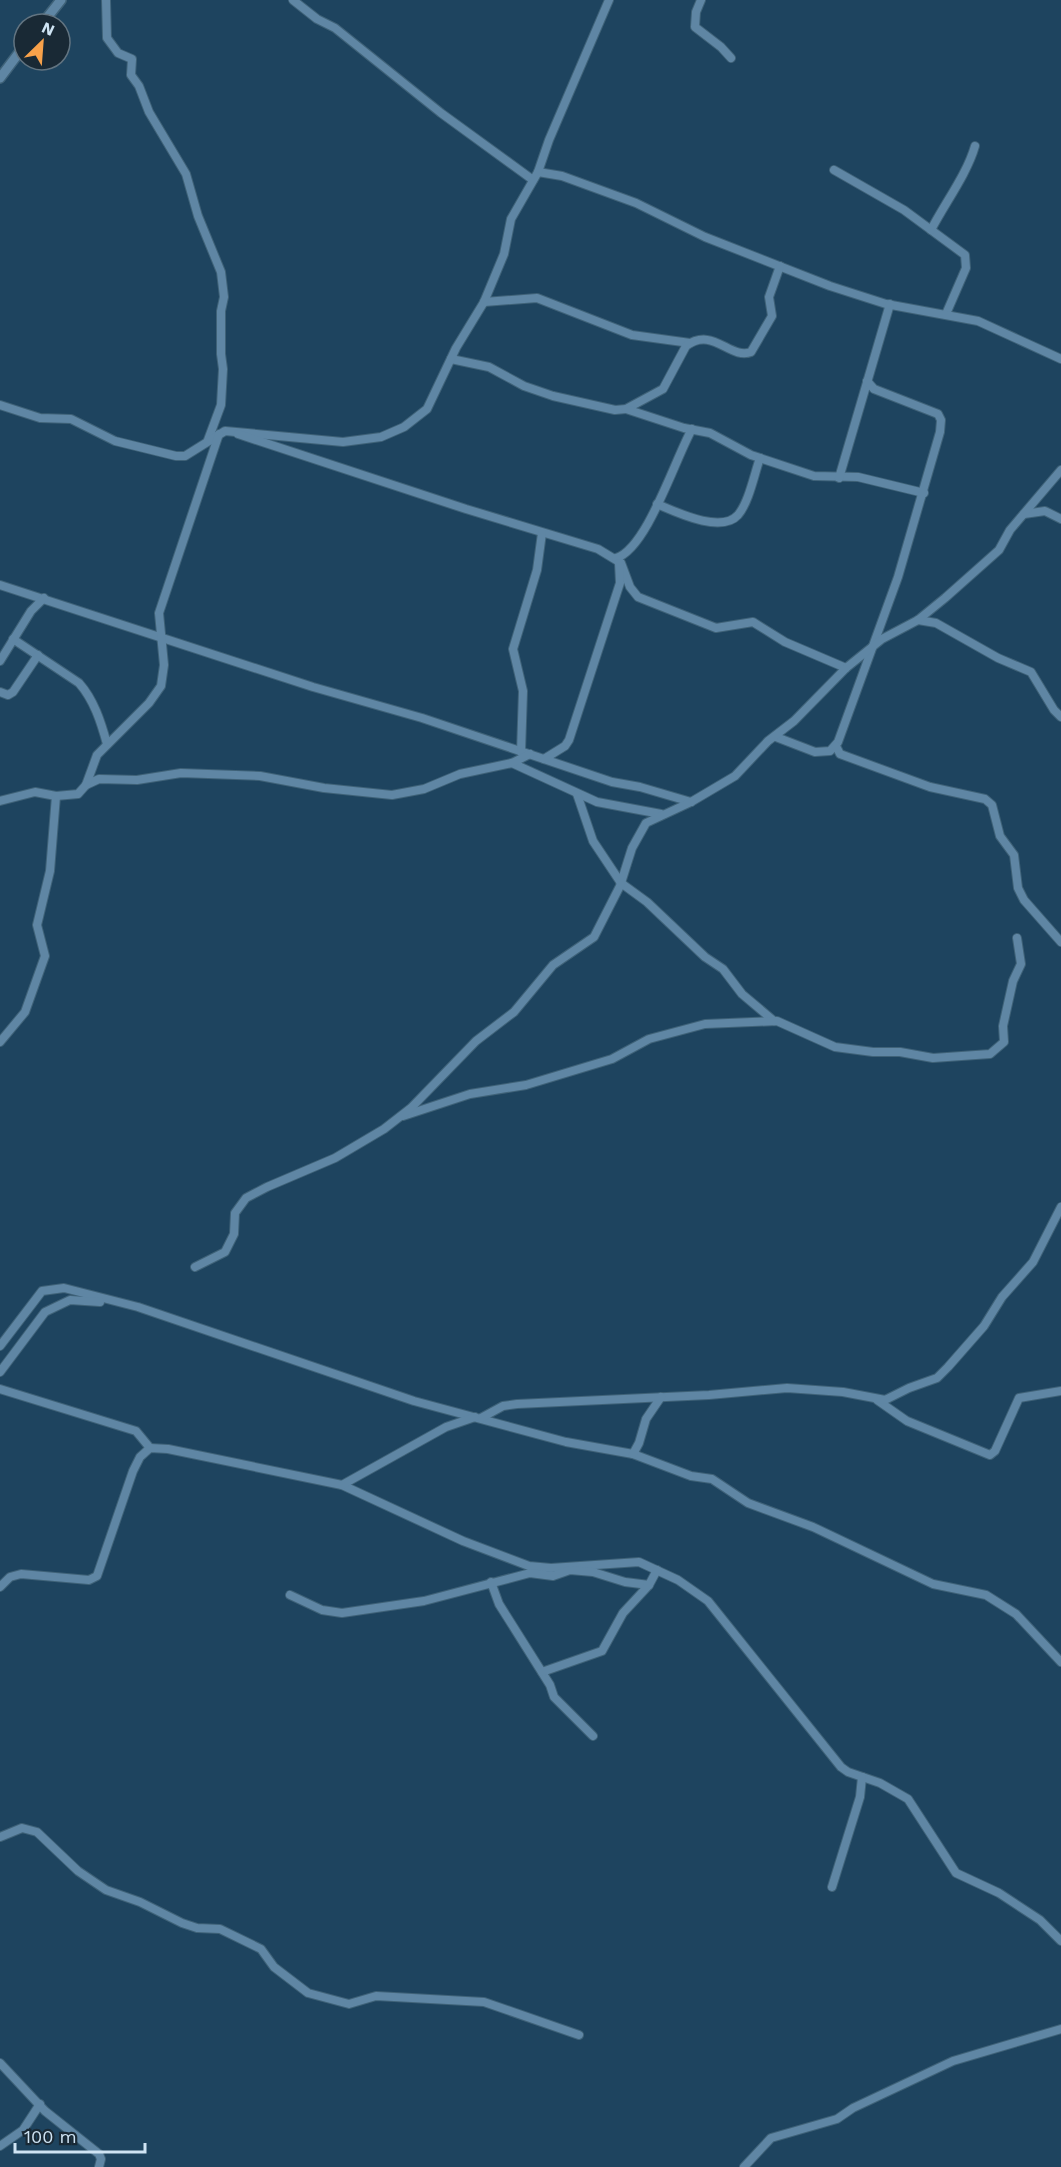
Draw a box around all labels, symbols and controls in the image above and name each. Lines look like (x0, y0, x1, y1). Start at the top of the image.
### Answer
north arrow (12, 12, 72, 72)
text: N (39, 18, 58, 40)
scale bar (15, 2116, 146, 2154)
text: 100 m (24, 2126, 77, 2147)

